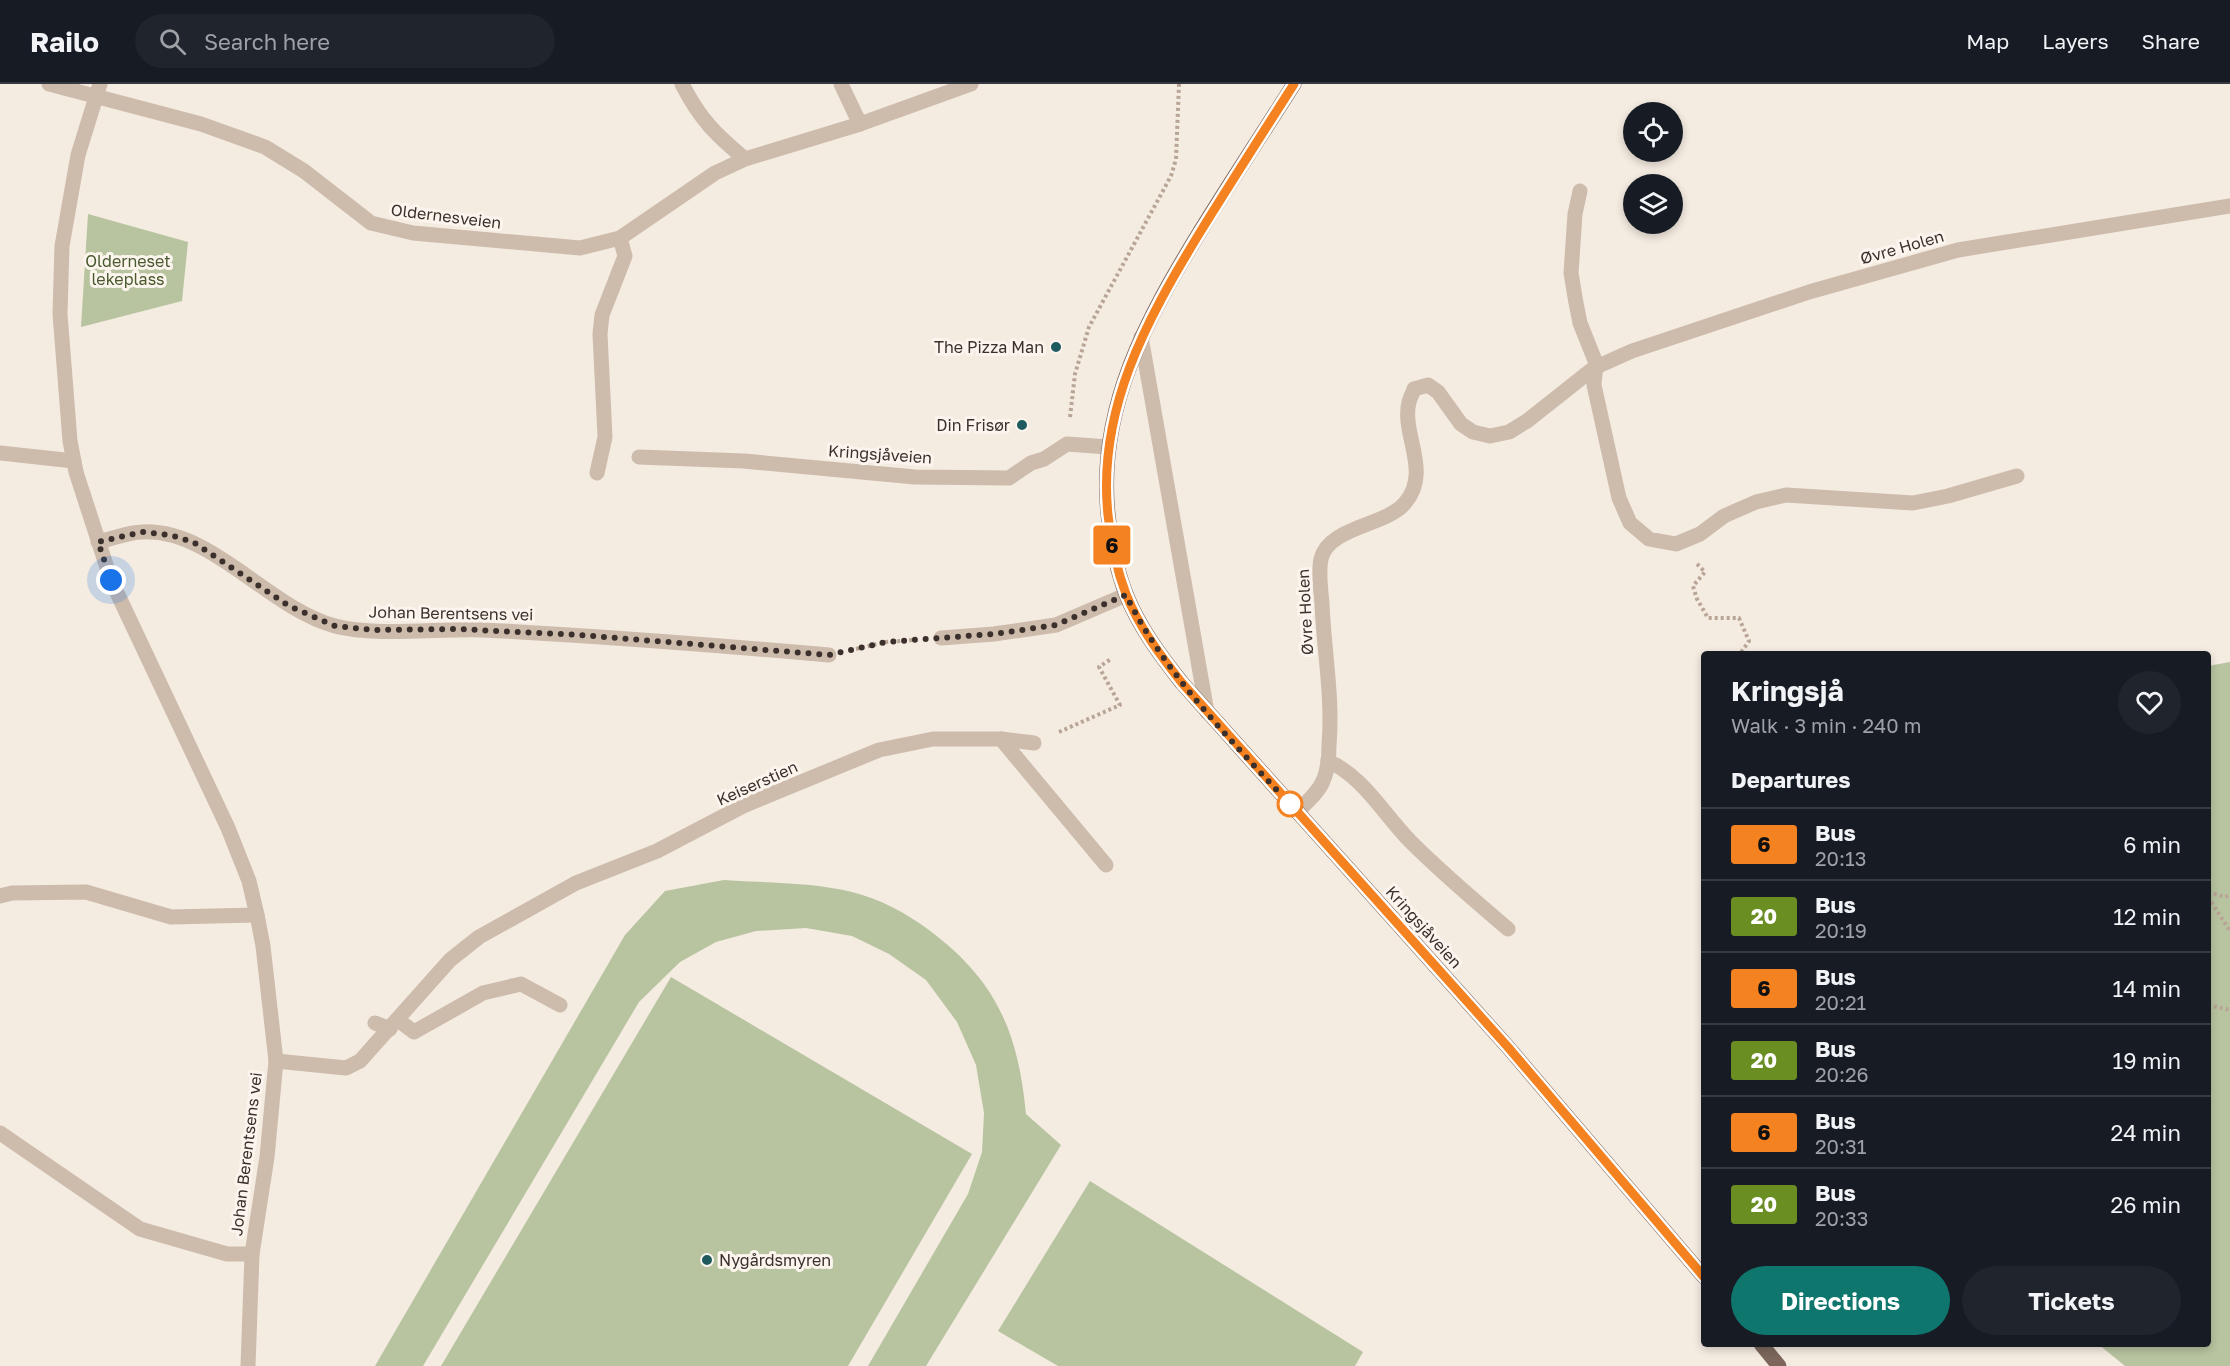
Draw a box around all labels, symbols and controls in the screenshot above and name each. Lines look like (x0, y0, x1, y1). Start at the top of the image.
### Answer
search box (135, 14, 555, 68)
text: Railo (30, 25, 99, 58)
icon: search (156, 25, 189, 58)
text: Search here (204, 28, 330, 55)
text: Map (1966, 28, 2009, 54)
text: Layers (2042, 28, 2109, 54)
text: Share (2142, 28, 2200, 54)
map controls (1623, 102, 1683, 234)
button: locate (1623, 102, 1683, 162)
button: layers (1623, 174, 1683, 234)
street label: Oldernesveien (390, 199, 502, 233)
street label: Øvre Holen (1858, 226, 1946, 268)
park label: Olderneset lekeplass (85, 251, 171, 289)
place label: The Pizza Man (934, 337, 1044, 357)
marker: The Pizza Man (1049, 340, 1063, 354)
place label: Din Frisør (936, 415, 1010, 435)
marker: Din Frisør (1015, 418, 1029, 432)
street label: Kringsjåveien (827, 440, 933, 468)
line badge: 6 (1092, 526, 1132, 564)
text: 6 (1105, 532, 1119, 558)
your location (96, 565, 126, 595)
street label: Øvre Holen (1293, 569, 1317, 655)
street label: Johan Berentsens vei (368, 602, 534, 624)
button: heart (2118, 671, 2181, 734)
text: Kringsjå (1731, 674, 1844, 707)
text: Walk · 3 min · 240 m (1731, 713, 1921, 737)
street label: Keiserstien (713, 756, 801, 810)
text: Departures (1731, 766, 1850, 793)
unlabelled marker (1277, 791, 1303, 817)
text: Bus (1815, 819, 1856, 846)
text: 6 (1757, 831, 1771, 857)
text: 6 min (2123, 831, 2181, 858)
text: 20:13 (1815, 846, 1866, 870)
street label: Kringsjåveien (1382, 882, 1466, 972)
text: Bus (1815, 891, 1856, 918)
text: 20 (1751, 903, 1777, 929)
text: 12 min (2113, 903, 2181, 930)
text: 20:19 (1815, 918, 1867, 942)
text: Bus (1815, 963, 1856, 990)
text: 6 (1757, 975, 1771, 1001)
text: 14 min (2113, 975, 2181, 1002)
text: 20:21 (1815, 990, 1866, 1014)
text: Bus (1815, 1035, 1856, 1062)
text: 20 (1751, 1047, 1777, 1073)
text: 19 min (2113, 1047, 2181, 1074)
text: 20:26 (1815, 1062, 1869, 1086)
street label: Johan Berentsens vei (226, 1071, 266, 1237)
text: Bus (1815, 1107, 1856, 1134)
text: 6 (1757, 1119, 1771, 1145)
text: 24 min (2110, 1119, 2181, 1146)
text: 20:31 (1815, 1134, 1866, 1158)
text: Bus (1815, 1179, 1856, 1206)
text: 20 (1751, 1191, 1777, 1217)
text: 26 min (2111, 1191, 2181, 1218)
text: 20:33 (1815, 1206, 1868, 1230)
place label: Nygårdsmyren (719, 1250, 831, 1270)
marker: Nygårdsmyren (700, 1253, 714, 1267)
button: Directions (1731, 1266, 1950, 1335)
button: Tickets (1962, 1266, 2181, 1335)

